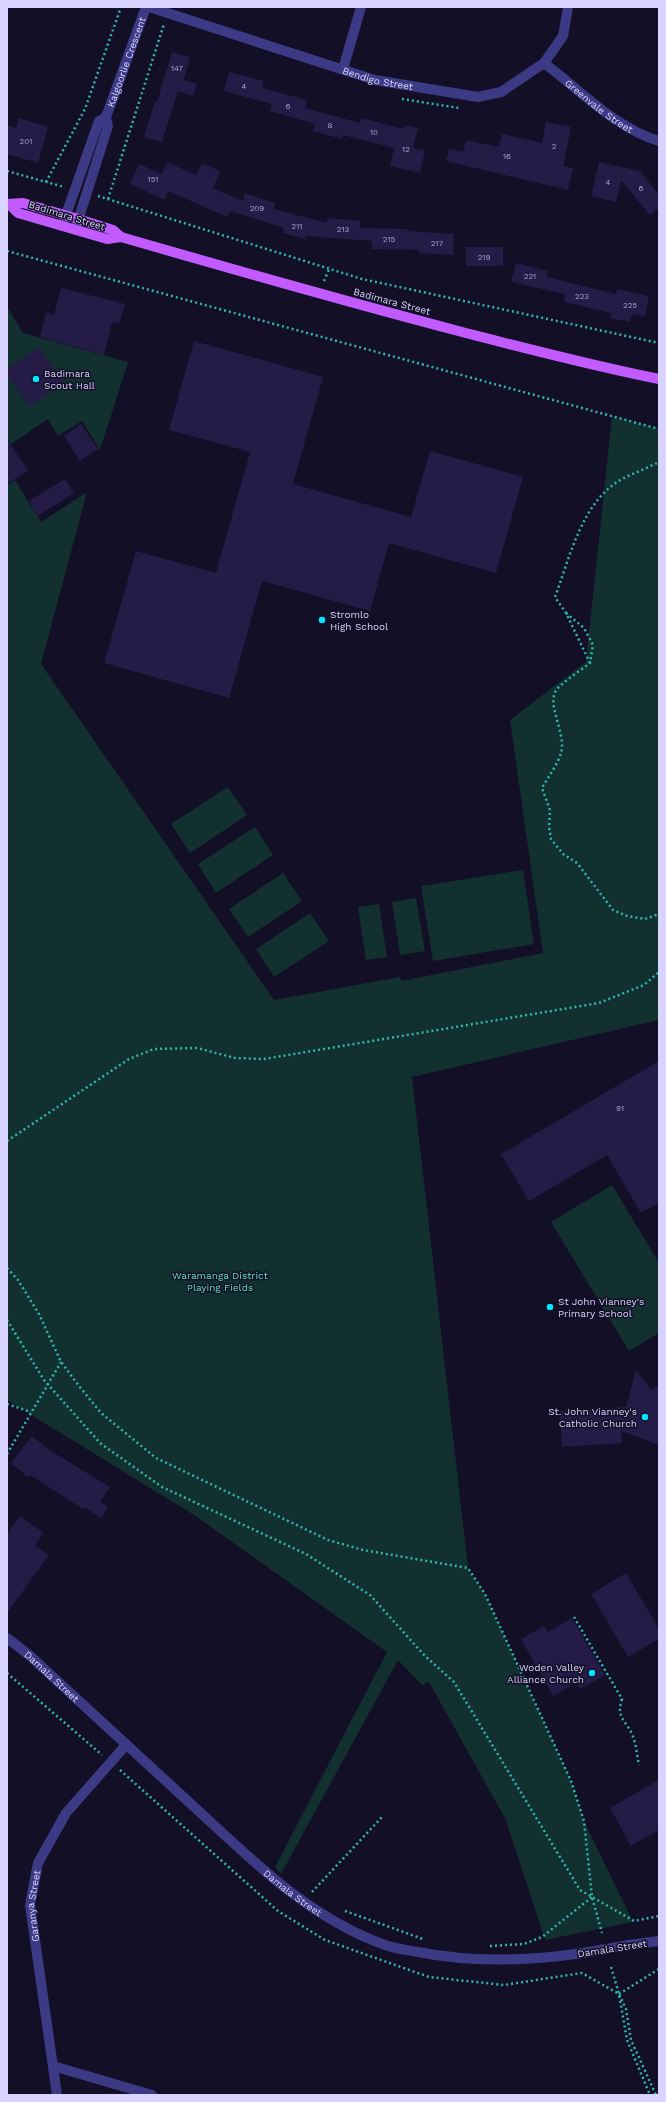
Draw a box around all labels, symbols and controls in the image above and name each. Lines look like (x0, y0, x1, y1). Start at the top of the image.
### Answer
street label: Kalgoorlie Crescent (105, 15, 148, 109)
house number: 147 (171, 64, 184, 73)
street label: Bendigo Street (341, 65, 415, 92)
street label: Greenvale Street (563, 77, 636, 136)
house number: 4 (242, 82, 247, 91)
house number: 6 (286, 102, 291, 111)
house number: 8 (328, 121, 333, 130)
house number: 10 (370, 128, 378, 137)
house number: 201 (20, 137, 32, 146)
house number: 2 (552, 142, 557, 151)
house number: 12 (402, 145, 410, 154)
house number: 16 (503, 152, 511, 161)
house number: 151 (148, 175, 158, 184)
house number: 4 (606, 178, 611, 187)
house number: 6 (639, 184, 644, 193)
street label: Badimara Street (27, 199, 107, 233)
house number: 209 (250, 204, 264, 213)
house number: 211 (292, 222, 302, 231)
house number: 213 (337, 225, 350, 234)
house number: 215 (383, 235, 396, 244)
house number: 217 (431, 239, 444, 248)
house number: 219 (478, 253, 490, 262)
house number: 221 (524, 272, 536, 281)
street label: Badimara Street (352, 286, 432, 317)
house number: 223 (575, 292, 589, 301)
house number: 225 (623, 301, 637, 310)
place label: Badimara Scout Hall (44, 368, 95, 391)
marker: Badimara Scout Hall (31, 374, 41, 384)
place label: Stromlo High School (330, 609, 388, 632)
marker: Stromlo High School (317, 615, 327, 625)
house number: 91 (616, 1104, 624, 1113)
park label: Waramanga District Playing Fields (172, 1270, 269, 1293)
place label: St John Vianney's Primary School (558, 1296, 644, 1319)
marker: St John Vianney's Primary School (545, 1302, 555, 1312)
place label: St. John Vianney's Catholic Church (548, 1406, 637, 1429)
marker: St. John Vianney's Catholic Church (640, 1412, 650, 1422)
street label: Damala Street (22, 1649, 82, 1705)
place label: Woden Valley Alliance Church (507, 1662, 585, 1685)
marker: Woden Valley Alliance Church (587, 1668, 597, 1678)
street label: Damala Street (261, 1867, 325, 1919)
street label: Garanya Street (25, 1868, 43, 1943)
street label: Damala Street (577, 1937, 648, 1959)

